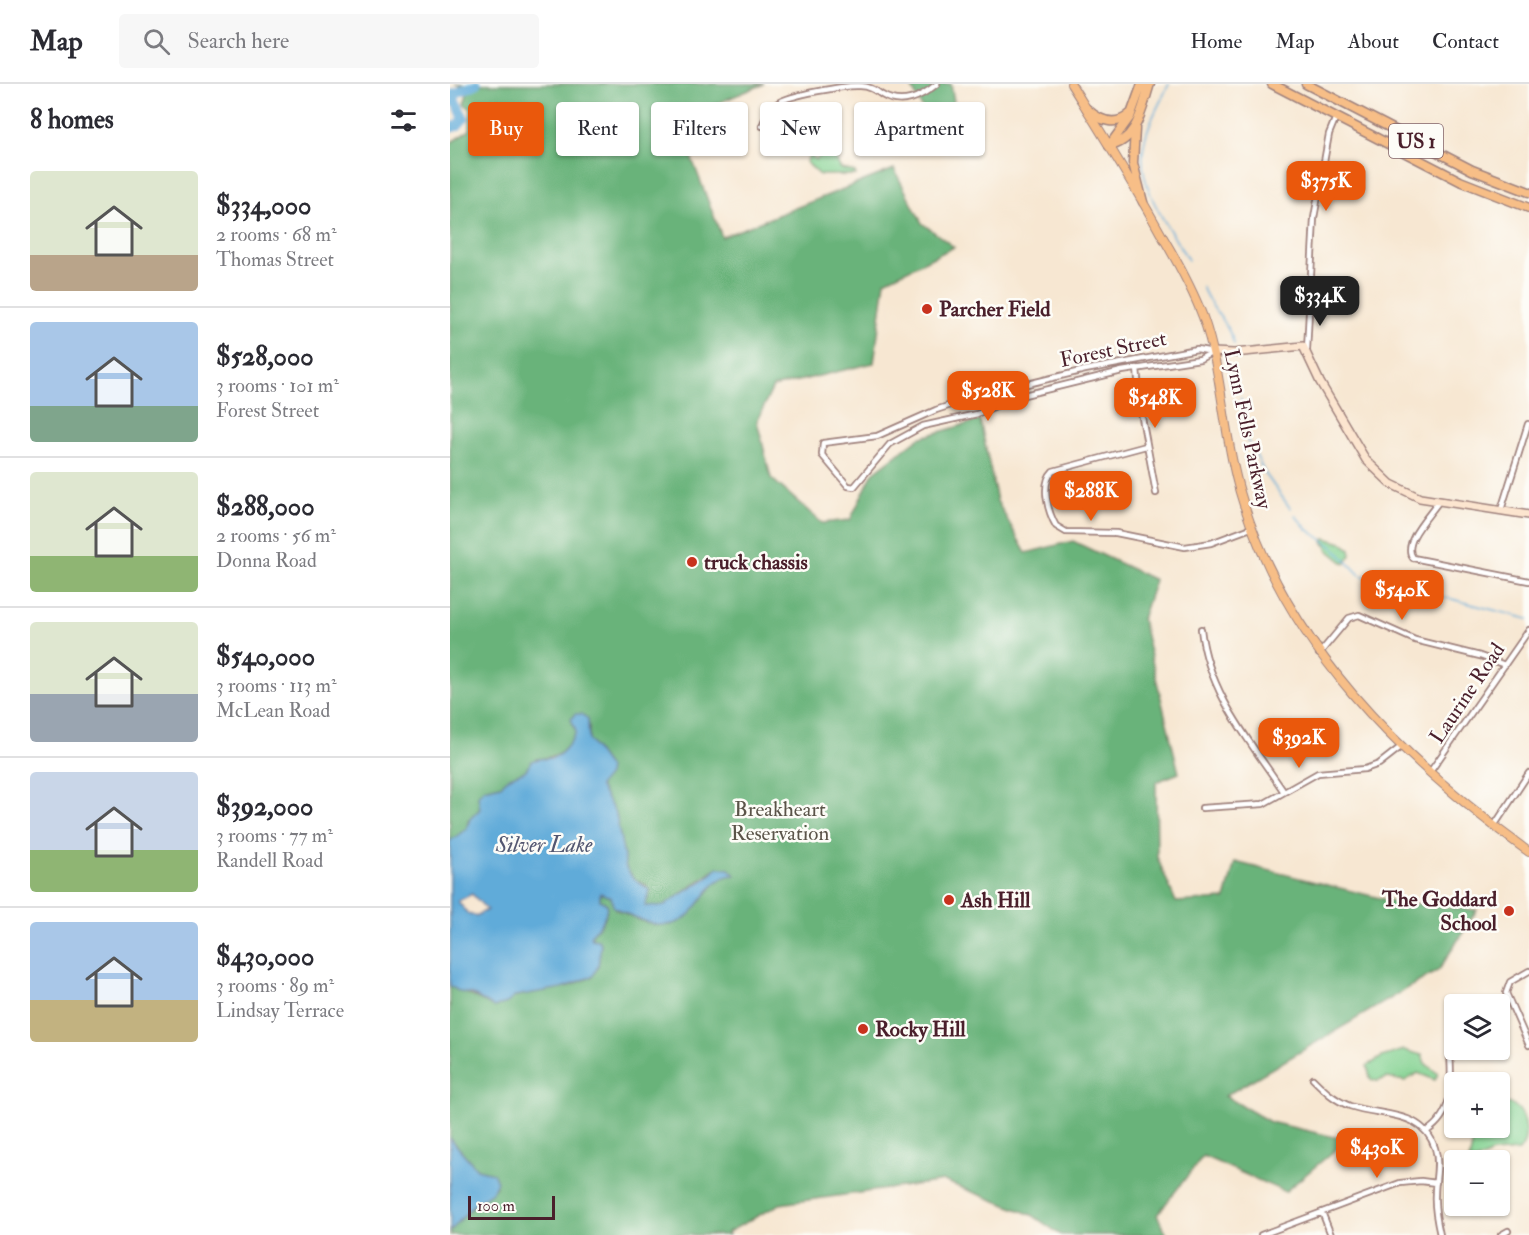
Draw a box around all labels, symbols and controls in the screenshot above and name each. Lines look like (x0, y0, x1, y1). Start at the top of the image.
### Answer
search box (119, 14, 539, 68)
text: Map (30, 24, 83, 59)
icon: search (140, 25, 173, 58)
text: Search here (188, 27, 289, 55)
text: Home (1190, 28, 1242, 55)
text: Map (1275, 28, 1315, 55)
text: About (1348, 28, 1399, 55)
text: Contact (1432, 28, 1499, 55)
chip: Buy (468, 102, 544, 156)
chip: Rent (556, 102, 639, 156)
chip: Filters (651, 102, 748, 156)
chip: New (760, 102, 842, 156)
chip: Apartment (854, 102, 985, 156)
text: 8 homes (30, 104, 114, 136)
icon: filters (387, 104, 420, 137)
road number: US 1 (1389, 124, 1443, 158)
pin: $375K (1284, 161, 1368, 212)
text: $375K (1301, 168, 1351, 193)
text: $334,000 (216, 190, 311, 222)
icon: home (78, 195, 150, 267)
text: 2 rooms · 68 m² (216, 222, 337, 247)
text: Thomas Street (216, 247, 334, 272)
pin: $334K (1278, 276, 1362, 327)
text: $334K (1294, 283, 1346, 308)
place label: Parcher Field (939, 296, 1051, 323)
marker: Parcher Field (920, 302, 934, 316)
street label: Forest Street (1057, 325, 1169, 374)
text: $528,000 (216, 341, 314, 373)
icon: home (78, 346, 150, 418)
street label: Lynn Fells Parkway (1217, 347, 1278, 512)
pin: $528K (946, 371, 1030, 422)
text: 3 rooms · 101 m² (216, 373, 339, 398)
text: $528K (961, 378, 1015, 403)
pin: $548K (1113, 378, 1197, 429)
text: $548K (1128, 385, 1182, 410)
text: Forest Street (216, 398, 319, 423)
pin: $288K (1049, 471, 1133, 522)
text: $288K (1064, 478, 1118, 503)
text: $288,000 (216, 491, 314, 523)
icon: home (78, 496, 150, 568)
text: 2 rooms · 56 m² (216, 523, 336, 548)
text: Donna Road (216, 548, 317, 573)
place label: truck chassis (704, 549, 808, 576)
marker: truck chassis (685, 555, 699, 569)
pin: $540K (1360, 570, 1444, 621)
text: $540K (1375, 577, 1429, 602)
street label: Laurine Road (1424, 637, 1511, 749)
text: $540,000 (216, 641, 315, 673)
icon: home (78, 646, 150, 718)
text: 3 rooms · 113 m² (216, 673, 337, 698)
text: McLean Road (216, 698, 330, 723)
pin: $392K (1257, 718, 1341, 769)
text: $392K (1272, 725, 1326, 750)
text: $392,000 (216, 791, 313, 823)
icon: home (78, 796, 150, 868)
park label: Breakheart Reservation (731, 796, 829, 847)
text: 3 rooms · 77 m² (216, 823, 333, 848)
water label: Silver Lake (495, 831, 593, 859)
text: Randell Road (216, 848, 323, 873)
place label: The Goddard School (1381, 886, 1498, 937)
place label: Ash Hill (960, 887, 1031, 914)
marker: Ash Hill (942, 893, 956, 907)
marker: The Goddard School (1502, 904, 1516, 918)
text: $430,000 (216, 941, 314, 973)
icon: home (78, 946, 150, 1018)
text: 3 rooms · 89 m² (216, 973, 334, 998)
map controls (1444, 994, 1510, 1216)
button: layers (1444, 994, 1510, 1060)
text: Lindsay Terrace (216, 998, 344, 1023)
place label: Rocky Hill (875, 1016, 966, 1043)
marker: Rocky Hill (856, 1022, 870, 1036)
button: + (1444, 1072, 1510, 1138)
pin: $430K (1335, 1128, 1419, 1179)
text: $430K (1350, 1135, 1404, 1160)
button: − (1444, 1150, 1510, 1216)
scale bar (468, 1193, 555, 1220)
text: 100 m (477, 1196, 515, 1216)

